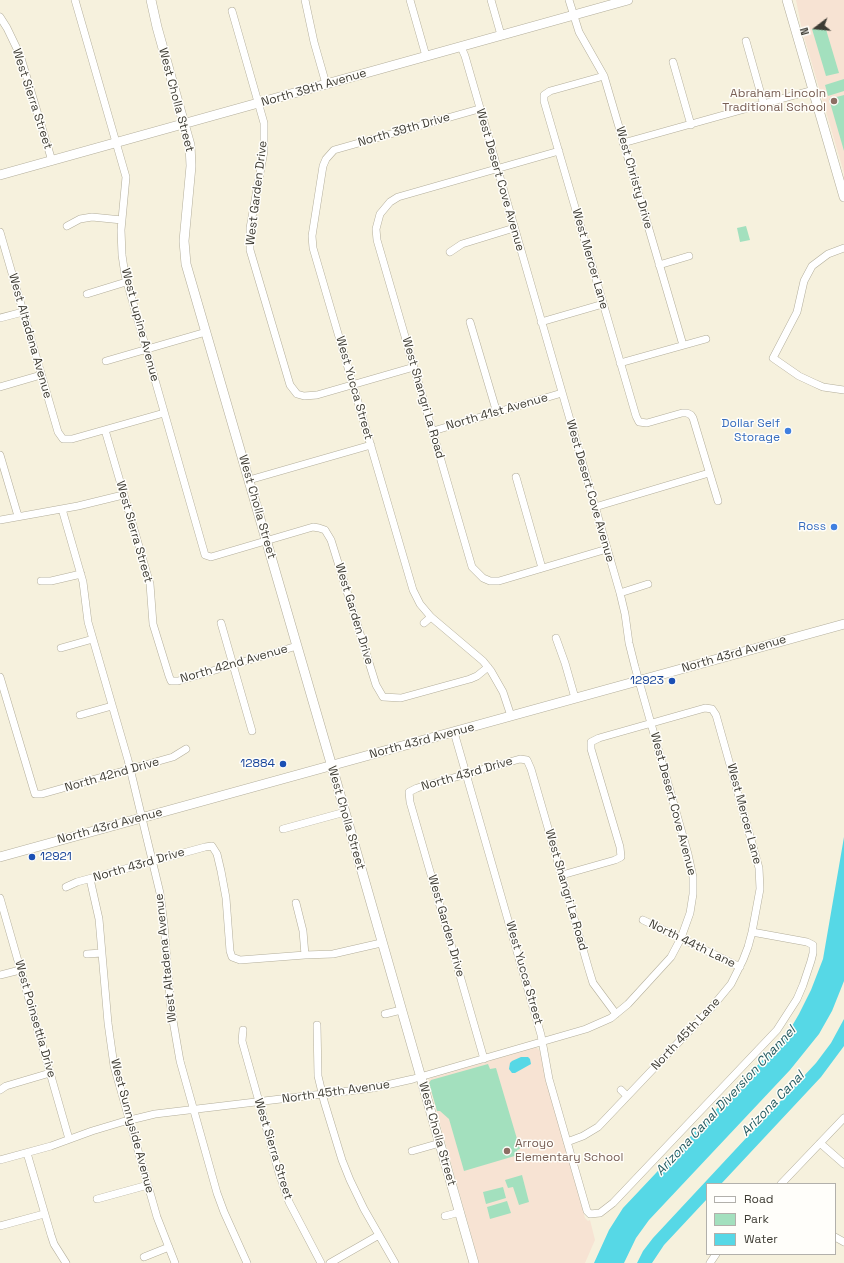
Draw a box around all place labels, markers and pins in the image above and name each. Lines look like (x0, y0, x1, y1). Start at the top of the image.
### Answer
place label: Abraham Lincoln Traditional School (722, 87, 826, 115)
marker: Abraham Lincoln Traditional School (829, 96, 839, 106)
place label: Dollar Self Storage (722, 417, 780, 445)
marker: Dollar Self Storage (783, 426, 793, 436)
place label: Ross (798, 520, 826, 534)
marker: Ross (829, 522, 839, 532)
place label: 12923 (630, 674, 664, 688)
marker: 12923 (667, 676, 677, 686)
place label: 12884 (240, 757, 275, 771)
marker: 12884 (278, 759, 288, 769)
place label: 12921 (40, 850, 72, 864)
marker: 12921 (27, 852, 37, 862)
place label: Arroyo Elementary School (515, 1137, 623, 1165)
marker: Arroyo Elementary School (502, 1146, 512, 1156)

